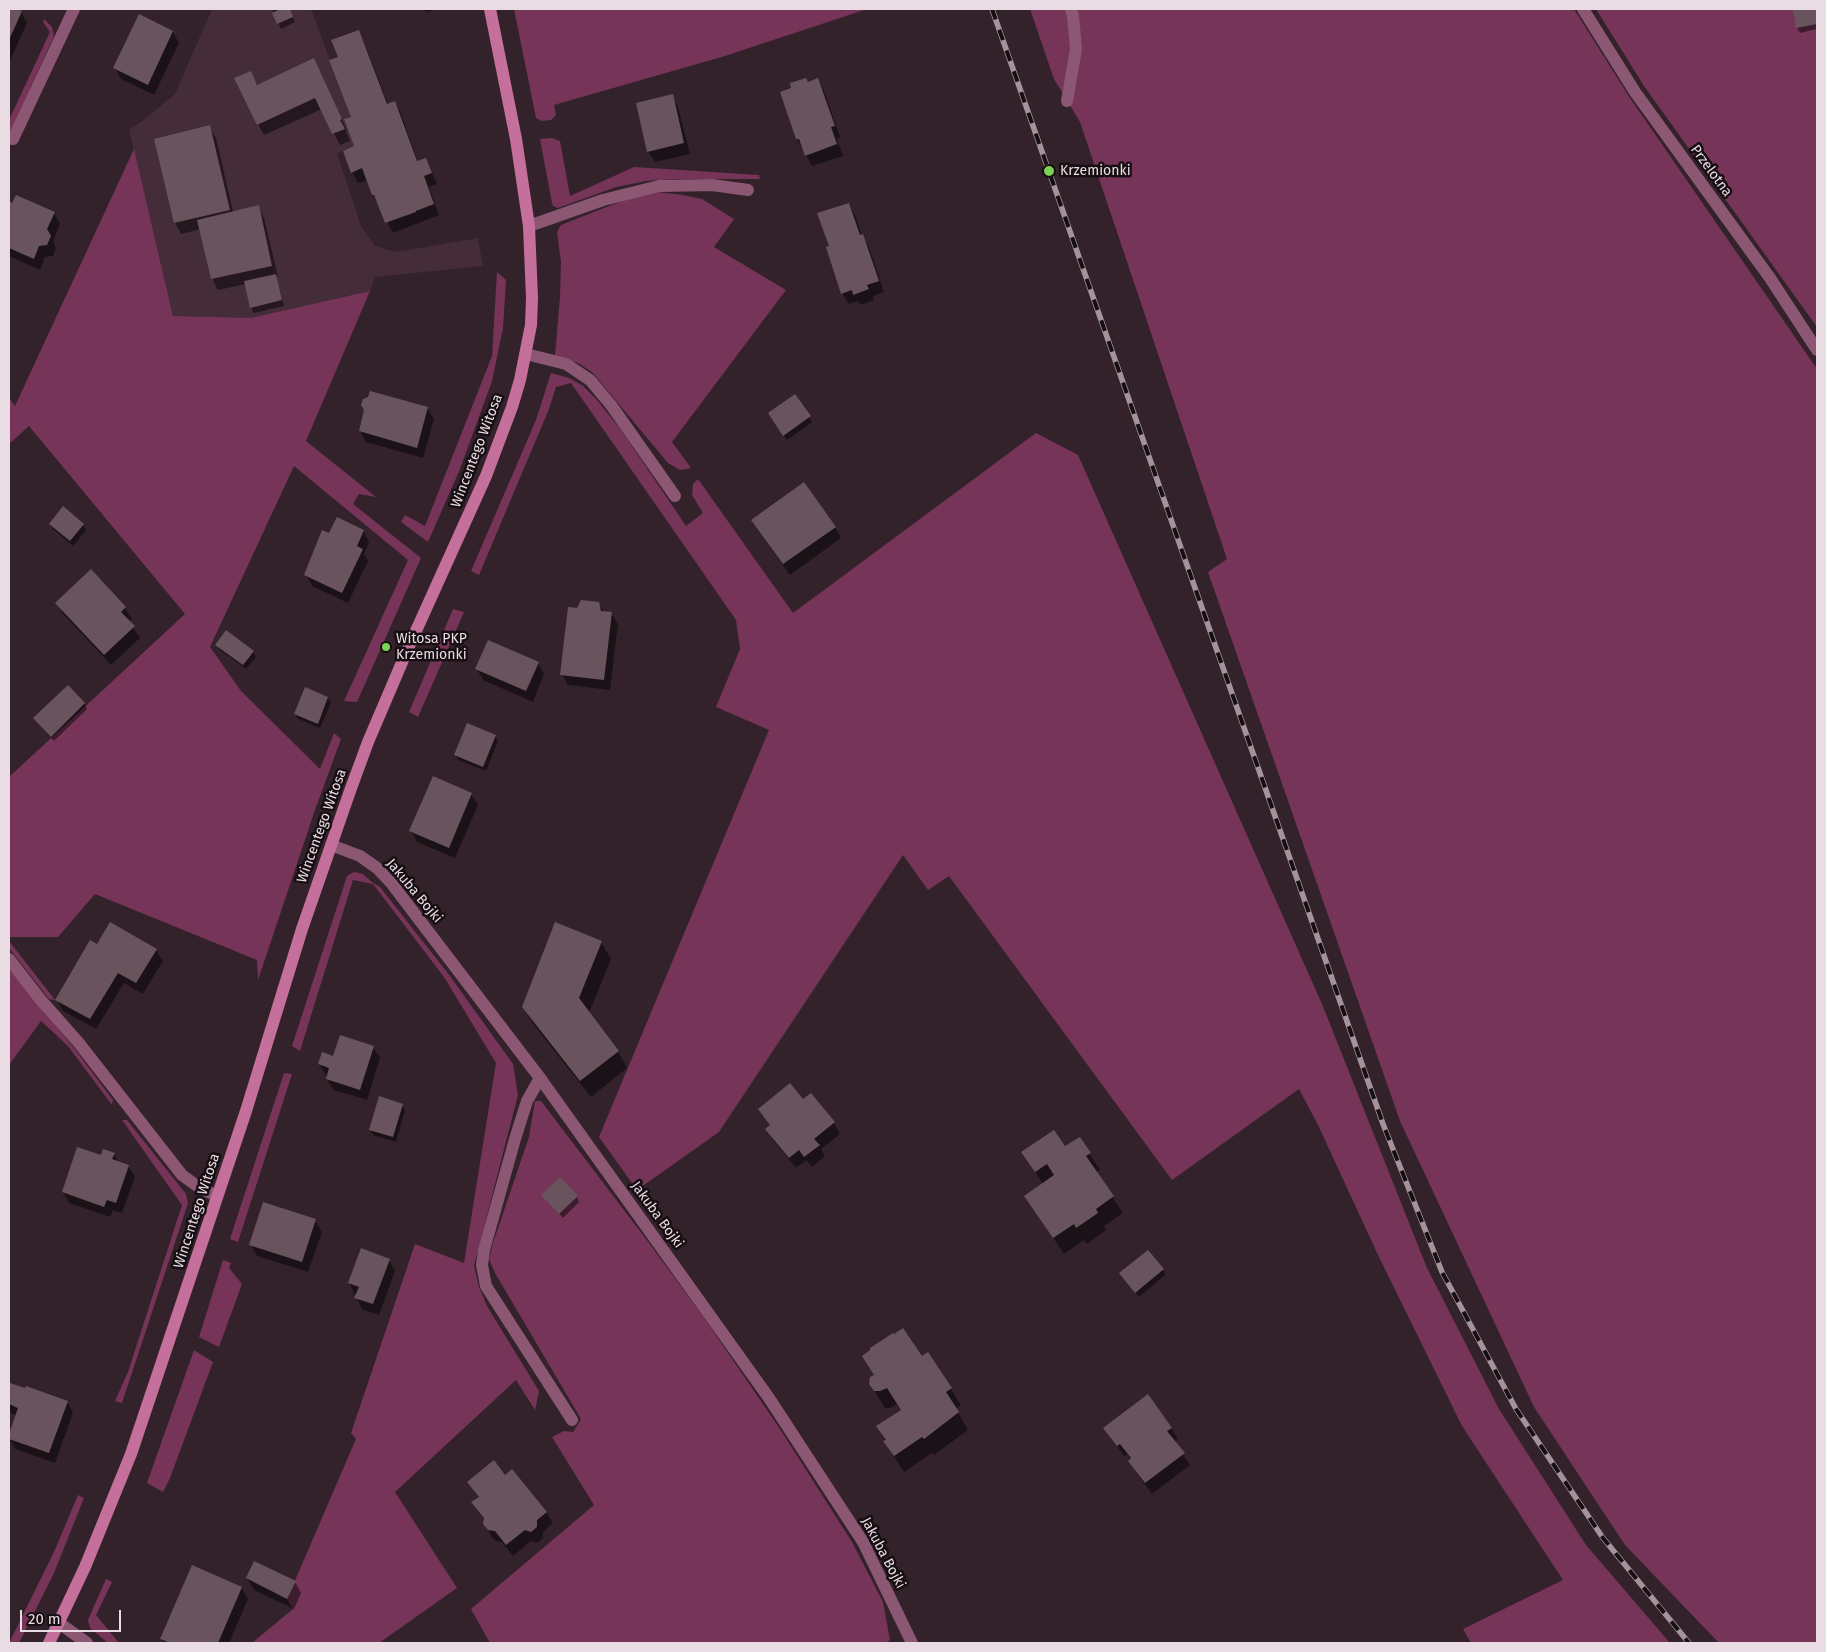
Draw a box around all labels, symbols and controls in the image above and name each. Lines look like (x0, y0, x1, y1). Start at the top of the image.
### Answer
street label: Przelotna (1687, 142, 1735, 200)
place label: Krzemionki (1060, 163, 1131, 179)
marker: Krzemionki (1042, 164, 1056, 178)
street label: Wincentego Witosa (448, 392, 506, 510)
place label: Witosa PKP Krzemionki (396, 631, 467, 664)
marker: Witosa PKP Krzemionki (380, 641, 392, 653)
street label: Wincentego Witosa (294, 767, 350, 885)
street label: Jakuba Bojki (382, 856, 446, 926)
street label: Wincentego Witosa (170, 1151, 224, 1271)
street label: Jakuba Bojki (627, 1178, 687, 1252)
street label: Jakuba Bojki (857, 1514, 909, 1592)
scale bar (22, 1600, 124, 1632)
text: 20 m (28, 1610, 61, 1628)

